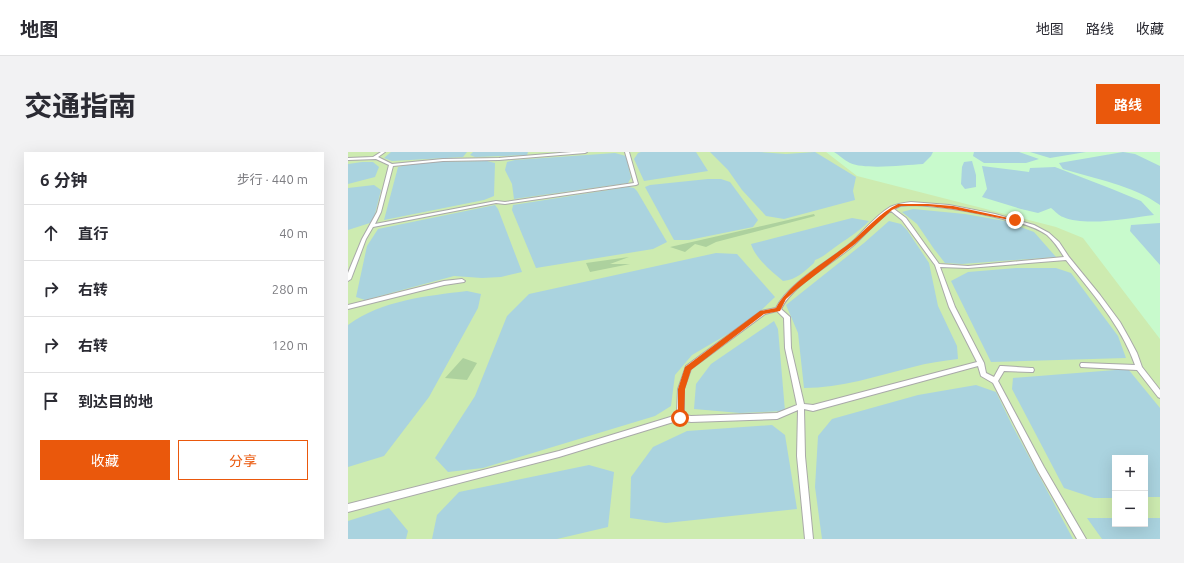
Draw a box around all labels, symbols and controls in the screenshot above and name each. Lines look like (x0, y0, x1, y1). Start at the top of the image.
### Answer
text: 地图 (20, 18, 58, 40)
text: 地图 (1036, 21, 1064, 37)
text: 路线 (1086, 21, 1114, 37)
text: 收藏 (1136, 21, 1164, 37)
button: 路线 (1096, 84, 1160, 124)
text: 交通指南 (24, 90, 136, 121)
text: 6 分钟 (40, 170, 88, 189)
text: 步行 · 440 m (237, 172, 308, 186)
route end (1006, 211, 1024, 229)
icon: ahead (40, 222, 62, 244)
text: 直行 (78, 225, 108, 242)
text: 40 m (279, 226, 308, 240)
icon: right (40, 278, 62, 300)
text: 右转 (78, 281, 108, 298)
text: 280 m (272, 282, 308, 296)
icon: right (40, 334, 62, 356)
text: 右转 (78, 337, 108, 354)
text: 120 m (272, 338, 308, 352)
icon: arrive (40, 390, 62, 412)
text: 到达目的地 (78, 393, 153, 410)
route start (671, 409, 689, 427)
button: 收藏 (40, 440, 170, 480)
button: 分享 (178, 440, 308, 480)
map controls (1112, 455, 1148, 527)
button: + (1112, 455, 1148, 491)
button: − (1112, 491, 1148, 527)

